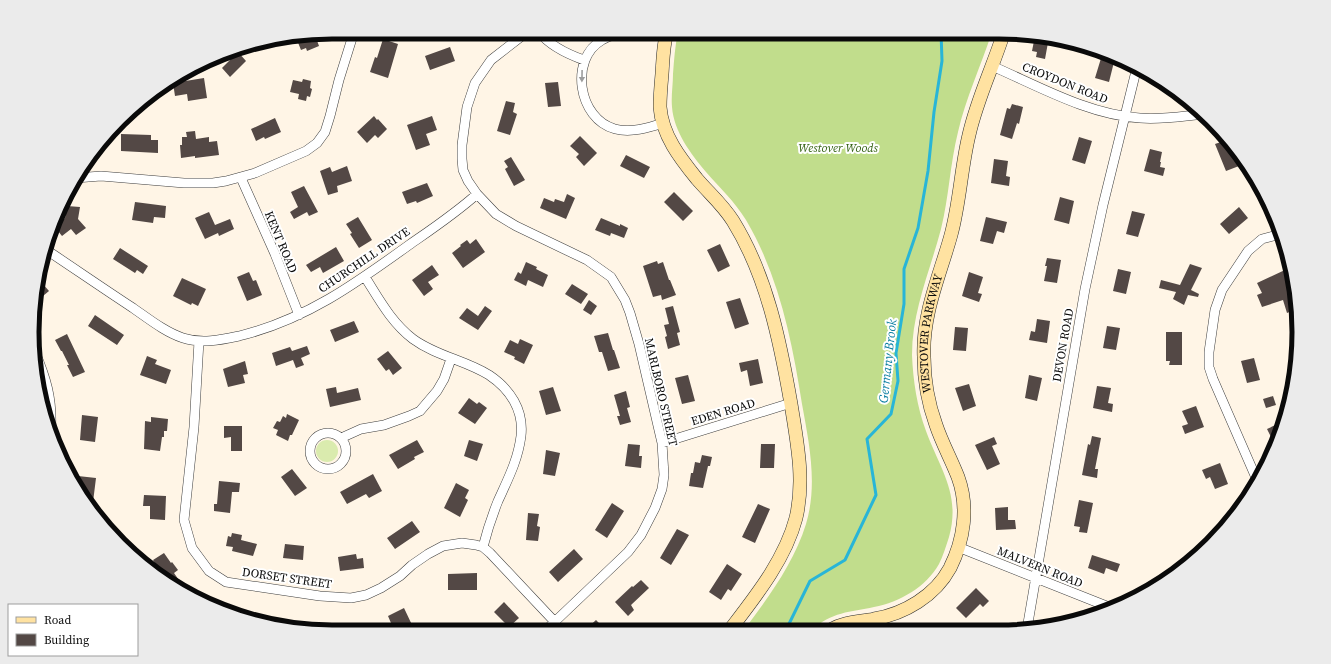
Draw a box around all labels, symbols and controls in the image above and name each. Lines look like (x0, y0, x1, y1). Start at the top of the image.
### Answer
street label: CROYDON ROAD (1020, 58, 1110, 108)
one-way arrow (579, 70, 585, 83)
park label: Westover Woods (798, 140, 879, 156)
street label: KENT ROAD (261, 209, 301, 275)
street label: CHURCHILL DRIVE (315, 223, 413, 297)
street label: WESTOVER PARKWAY (916, 272, 947, 394)
street label: DEVON ROAD (1049, 307, 1077, 383)
water label: Germany Brook (875, 317, 900, 404)
street label: MARLBORO STREET (641, 336, 681, 448)
street label: EDEN ROAD (689, 395, 757, 429)
street label: MALVERN ROAD (995, 543, 1085, 591)
street label: DORSET STREET (241, 564, 334, 592)
legend (8, 604, 138, 656)
text: Road (44, 612, 71, 628)
text: Building (44, 632, 89, 648)

